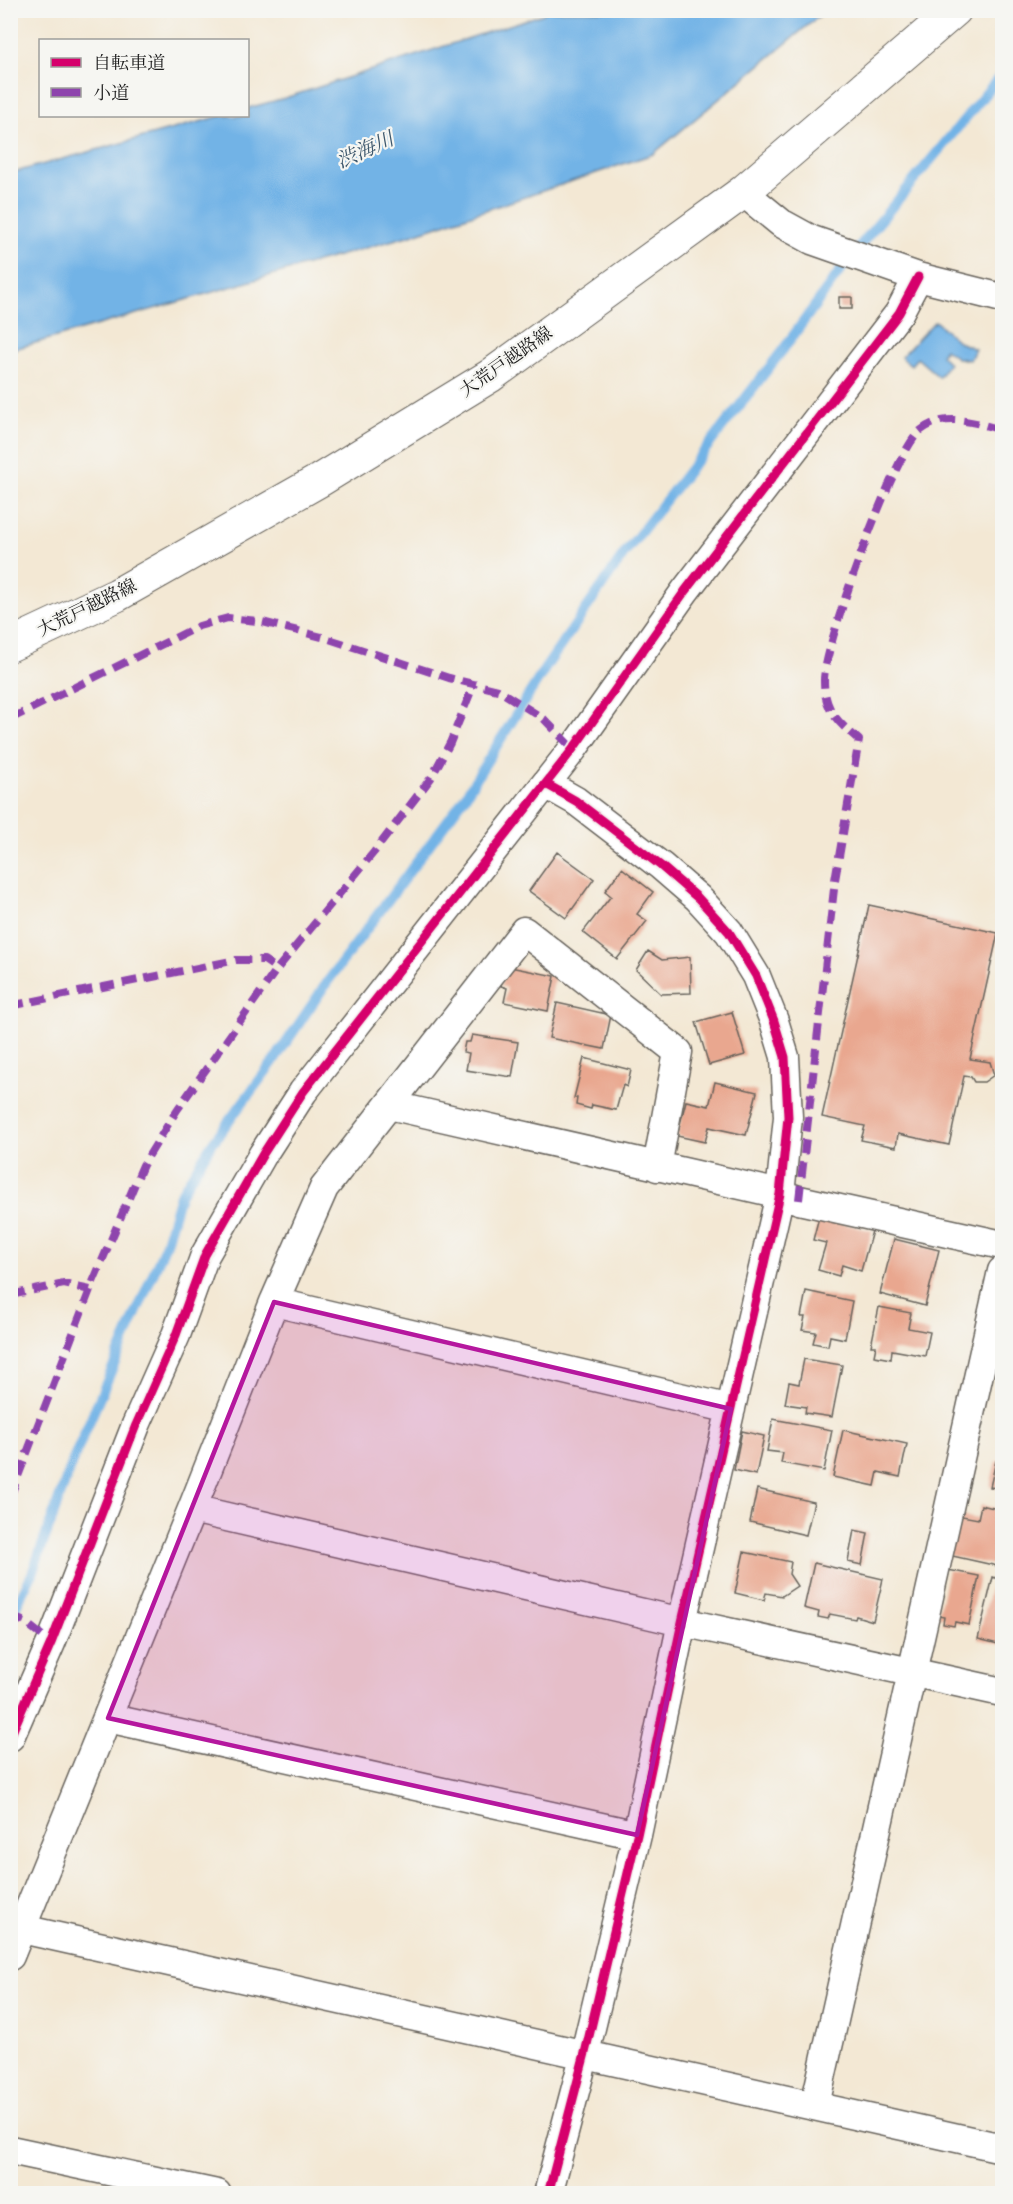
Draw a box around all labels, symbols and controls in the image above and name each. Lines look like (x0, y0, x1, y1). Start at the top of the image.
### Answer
legend (39, 39, 249, 117)
text: 自転車道 (93, 51, 165, 76)
text: 小道 (93, 81, 129, 106)
water label: 渋海川 (332, 125, 400, 175)
street label: 大荒戸越路線 (455, 321, 557, 403)
street label: 大荒戸越路線 (33, 573, 141, 643)

